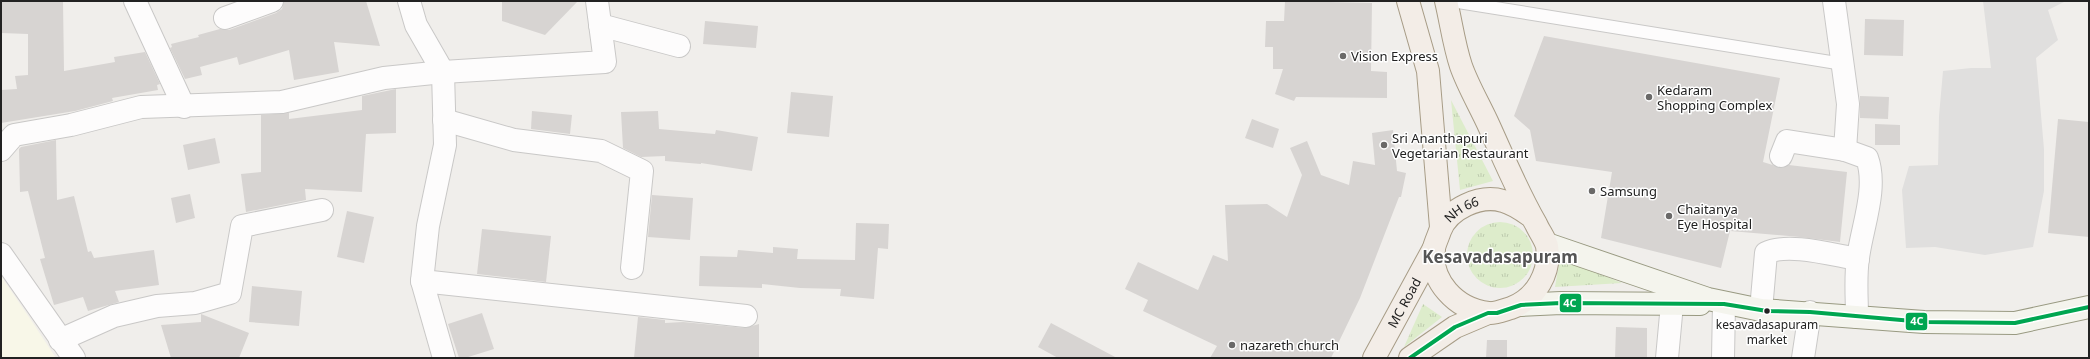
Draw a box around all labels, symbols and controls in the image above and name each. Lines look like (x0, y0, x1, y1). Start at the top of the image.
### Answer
place label: Vision Express (1351, 47, 1438, 65)
marker: Vision Express (1338, 51, 1348, 61)
place label: Kedaram Shopping Complex (1657, 81, 1772, 114)
marker: Kedaram Shopping Complex (1644, 92, 1654, 102)
place label: Sri Ananthapuri Vegetarian Restaurant (1392, 129, 1529, 162)
marker: Sri Ananthapuri Vegetarian Restaurant (1379, 140, 1389, 150)
place label: Samsung (1600, 182, 1657, 200)
marker: Samsung (1587, 186, 1597, 196)
street label: NH 66 (1440, 192, 1481, 226)
place label: Chaitanya Eye Hospital (1677, 200, 1752, 233)
marker: Chaitanya Eye Hospital (1664, 211, 1674, 221)
district label: Kesavadasapuram (1422, 245, 1578, 268)
street label: MC Road (1383, 274, 1425, 331)
line badge: 4C (1559, 293, 1582, 313)
text: 4C (1563, 295, 1577, 310)
marker: kesavadasapuram market (1762, 306, 1772, 316)
line badge: 4C (1905, 312, 1928, 331)
text: 4C (1910, 313, 1924, 328)
place label: kesavadasapuram market (1716, 316, 1818, 348)
place label: nazareth church (1240, 336, 1339, 354)
marker: nazareth church (1227, 340, 1237, 350)

